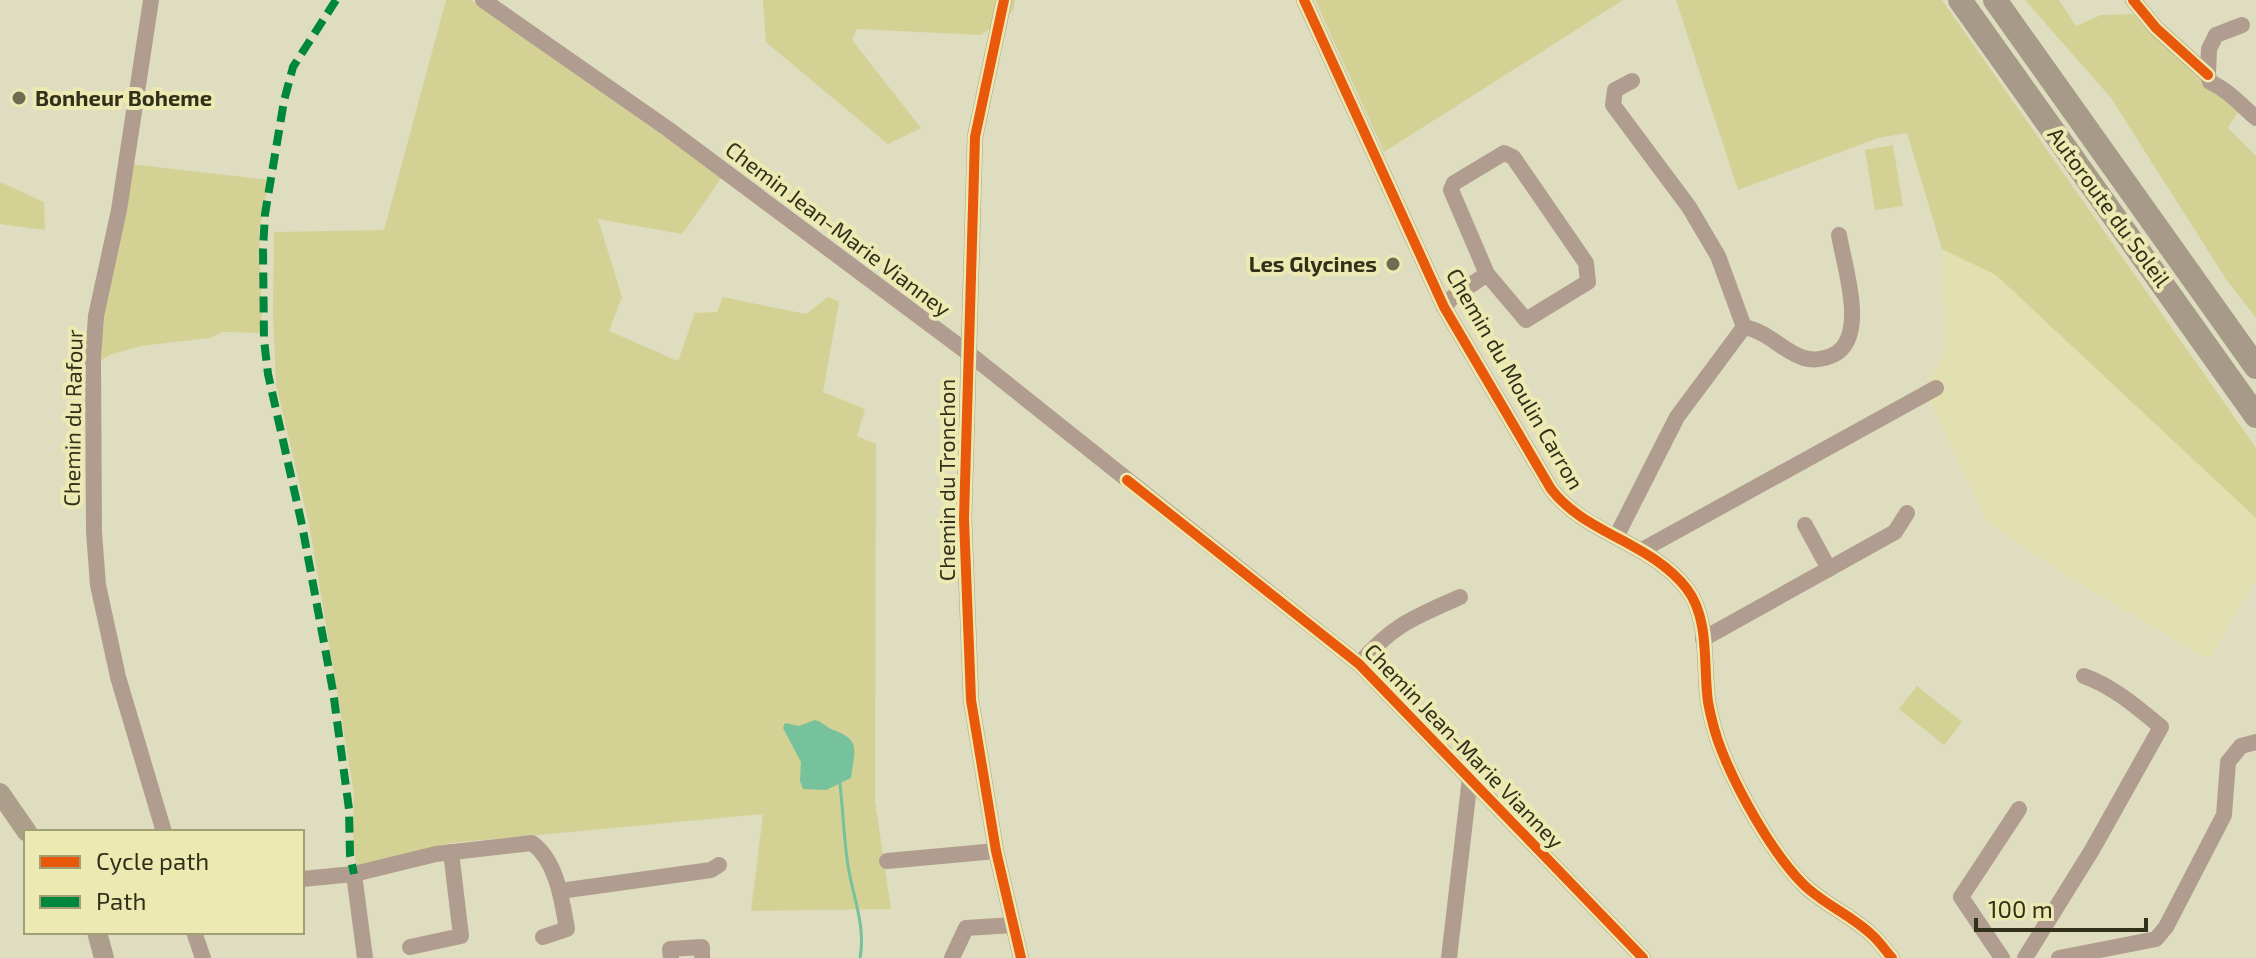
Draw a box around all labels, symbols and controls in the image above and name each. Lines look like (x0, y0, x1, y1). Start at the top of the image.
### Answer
place label: Bonheur Boheme (35, 84, 212, 110)
marker: Bonheur Boheme (10, 89, 28, 107)
street label: Autoroute du Soleil (2043, 122, 2177, 292)
street label: Chemin Jean-Marie Vianney (721, 135, 956, 322)
place label: Les Glycines (1249, 250, 1377, 277)
marker: Les Glycines (1384, 255, 1402, 273)
street label: Chemin du Moulin Carron (1442, 263, 1590, 494)
street label: Chemin du Rafour (57, 329, 87, 507)
street label: Chemin du Tronchon (933, 379, 959, 581)
street label: Chemin Jean-Marie Vianney (1360, 637, 1570, 853)
legend (24, 830, 304, 934)
text: Cycle path (96, 846, 209, 875)
scale bar (1976, 882, 2146, 932)
text: Path (96, 886, 146, 915)
text: 100 m (1988, 894, 2053, 923)

